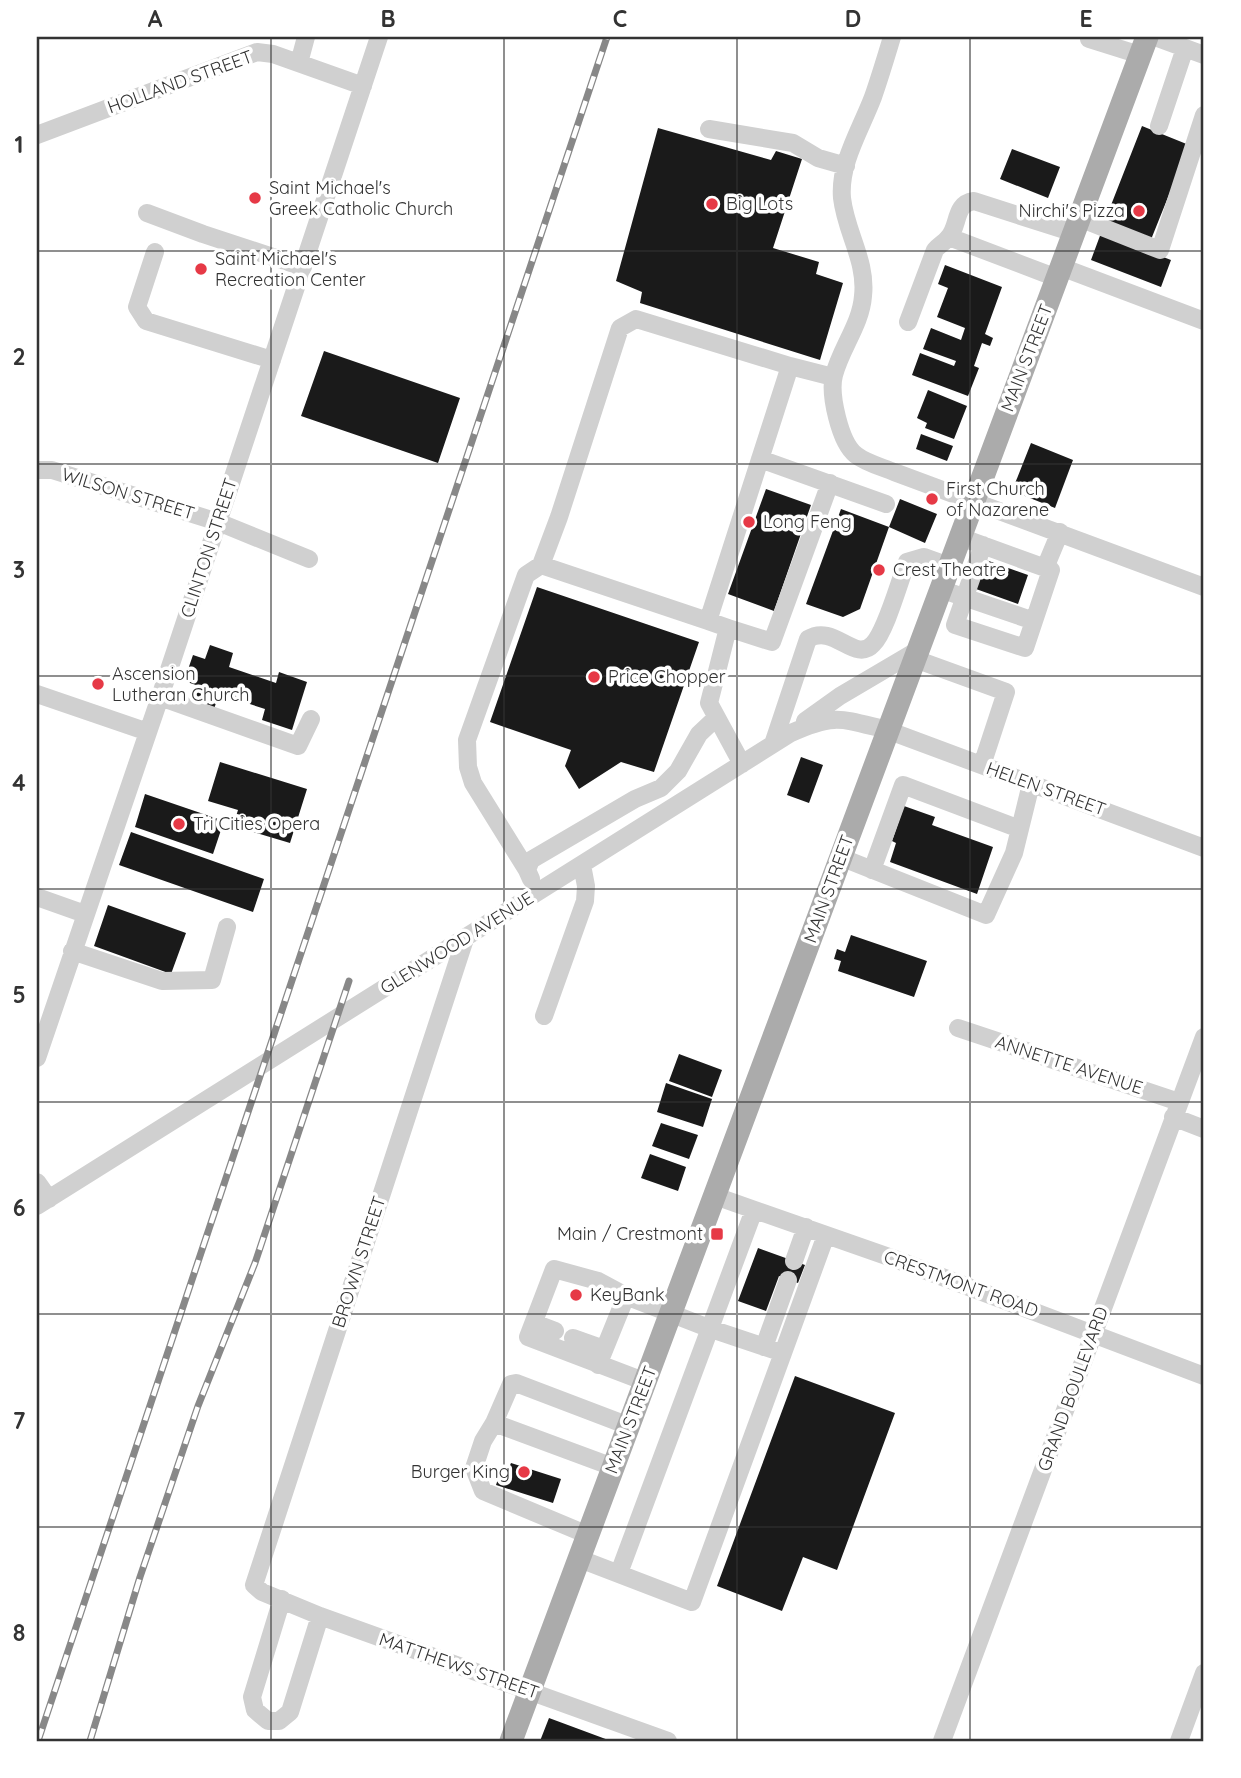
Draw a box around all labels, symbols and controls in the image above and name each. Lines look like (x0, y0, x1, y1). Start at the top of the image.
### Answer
text: A (148, 4, 163, 33)
text: B (380, 4, 396, 33)
text: C (613, 4, 627, 33)
text: D (845, 4, 861, 33)
text: E (1079, 4, 1093, 33)
street label: HOLLAND STREET (104, 45, 256, 118)
text: 1 (15, 130, 23, 159)
place label: Saint Michael's Greek Catholic Church (269, 176, 453, 220)
marker: Saint Michael's Greek Catholic Church (247, 190, 263, 206)
place label: Big Lots (726, 192, 793, 215)
marker: Big Lots (704, 196, 720, 212)
place label: Nirchi's Pizza (1019, 199, 1125, 222)
marker: Nirchi's Pizza (1131, 203, 1147, 219)
place label: Saint Michael's Recreation Center (215, 247, 366, 291)
marker: Saint Michael's Recreation Center (193, 261, 209, 277)
street label: MAIN STREET (995, 301, 1058, 415)
text: 2 (12, 342, 26, 371)
street label: WILSON STREET (59, 462, 197, 525)
street label: CLINTON STREET (175, 475, 242, 621)
place label: First Church of Nazarene (946, 477, 1049, 521)
marker: First Church of Nazarene (924, 491, 940, 507)
place label: Long Feng (763, 510, 852, 533)
marker: Long Feng (741, 514, 757, 530)
text: 3 (13, 555, 25, 584)
place label: Crest Theatre (893, 558, 1006, 581)
marker: Crest Theatre (871, 562, 887, 578)
place label: Ascension Lutheran Church (112, 662, 250, 706)
place label: Price Chopper (608, 665, 726, 688)
marker: Price Chopper (586, 669, 602, 685)
marker: Ascension Lutheran Church (90, 676, 106, 692)
street label: HELEN STREET (983, 756, 1109, 821)
text: 4 (12, 768, 26, 797)
place label: Tri Cities Opera (193, 812, 320, 835)
marker: Tri Cities Opera (171, 816, 187, 832)
street label: MAIN STREET (798, 831, 859, 946)
street label: GLENWOOD AVENUE (376, 886, 538, 999)
text: 5 (12, 980, 26, 1009)
street label: ANNETTE AVENUE (992, 1030, 1146, 1099)
text: 6 (13, 1193, 25, 1222)
street label: BROWN STREET (326, 1193, 391, 1331)
place label: Main / Crestmont (557, 1222, 703, 1245)
marker: Main / Crestmont (709, 1226, 725, 1242)
street label: CRESTMONT ROAD (881, 1245, 1042, 1322)
place label: KeyBank (590, 1283, 665, 1306)
marker: KeyBank (568, 1287, 584, 1303)
street label: GRAND BOULEVARD (1032, 1303, 1113, 1474)
street label: MAIN STREET (599, 1363, 662, 1477)
text: 7 (13, 1406, 26, 1435)
place label: Burger King (411, 1460, 510, 1483)
marker: Burger King (516, 1464, 532, 1480)
text: 8 (13, 1618, 25, 1647)
street label: MATTHEWS STREET (376, 1627, 542, 1704)

